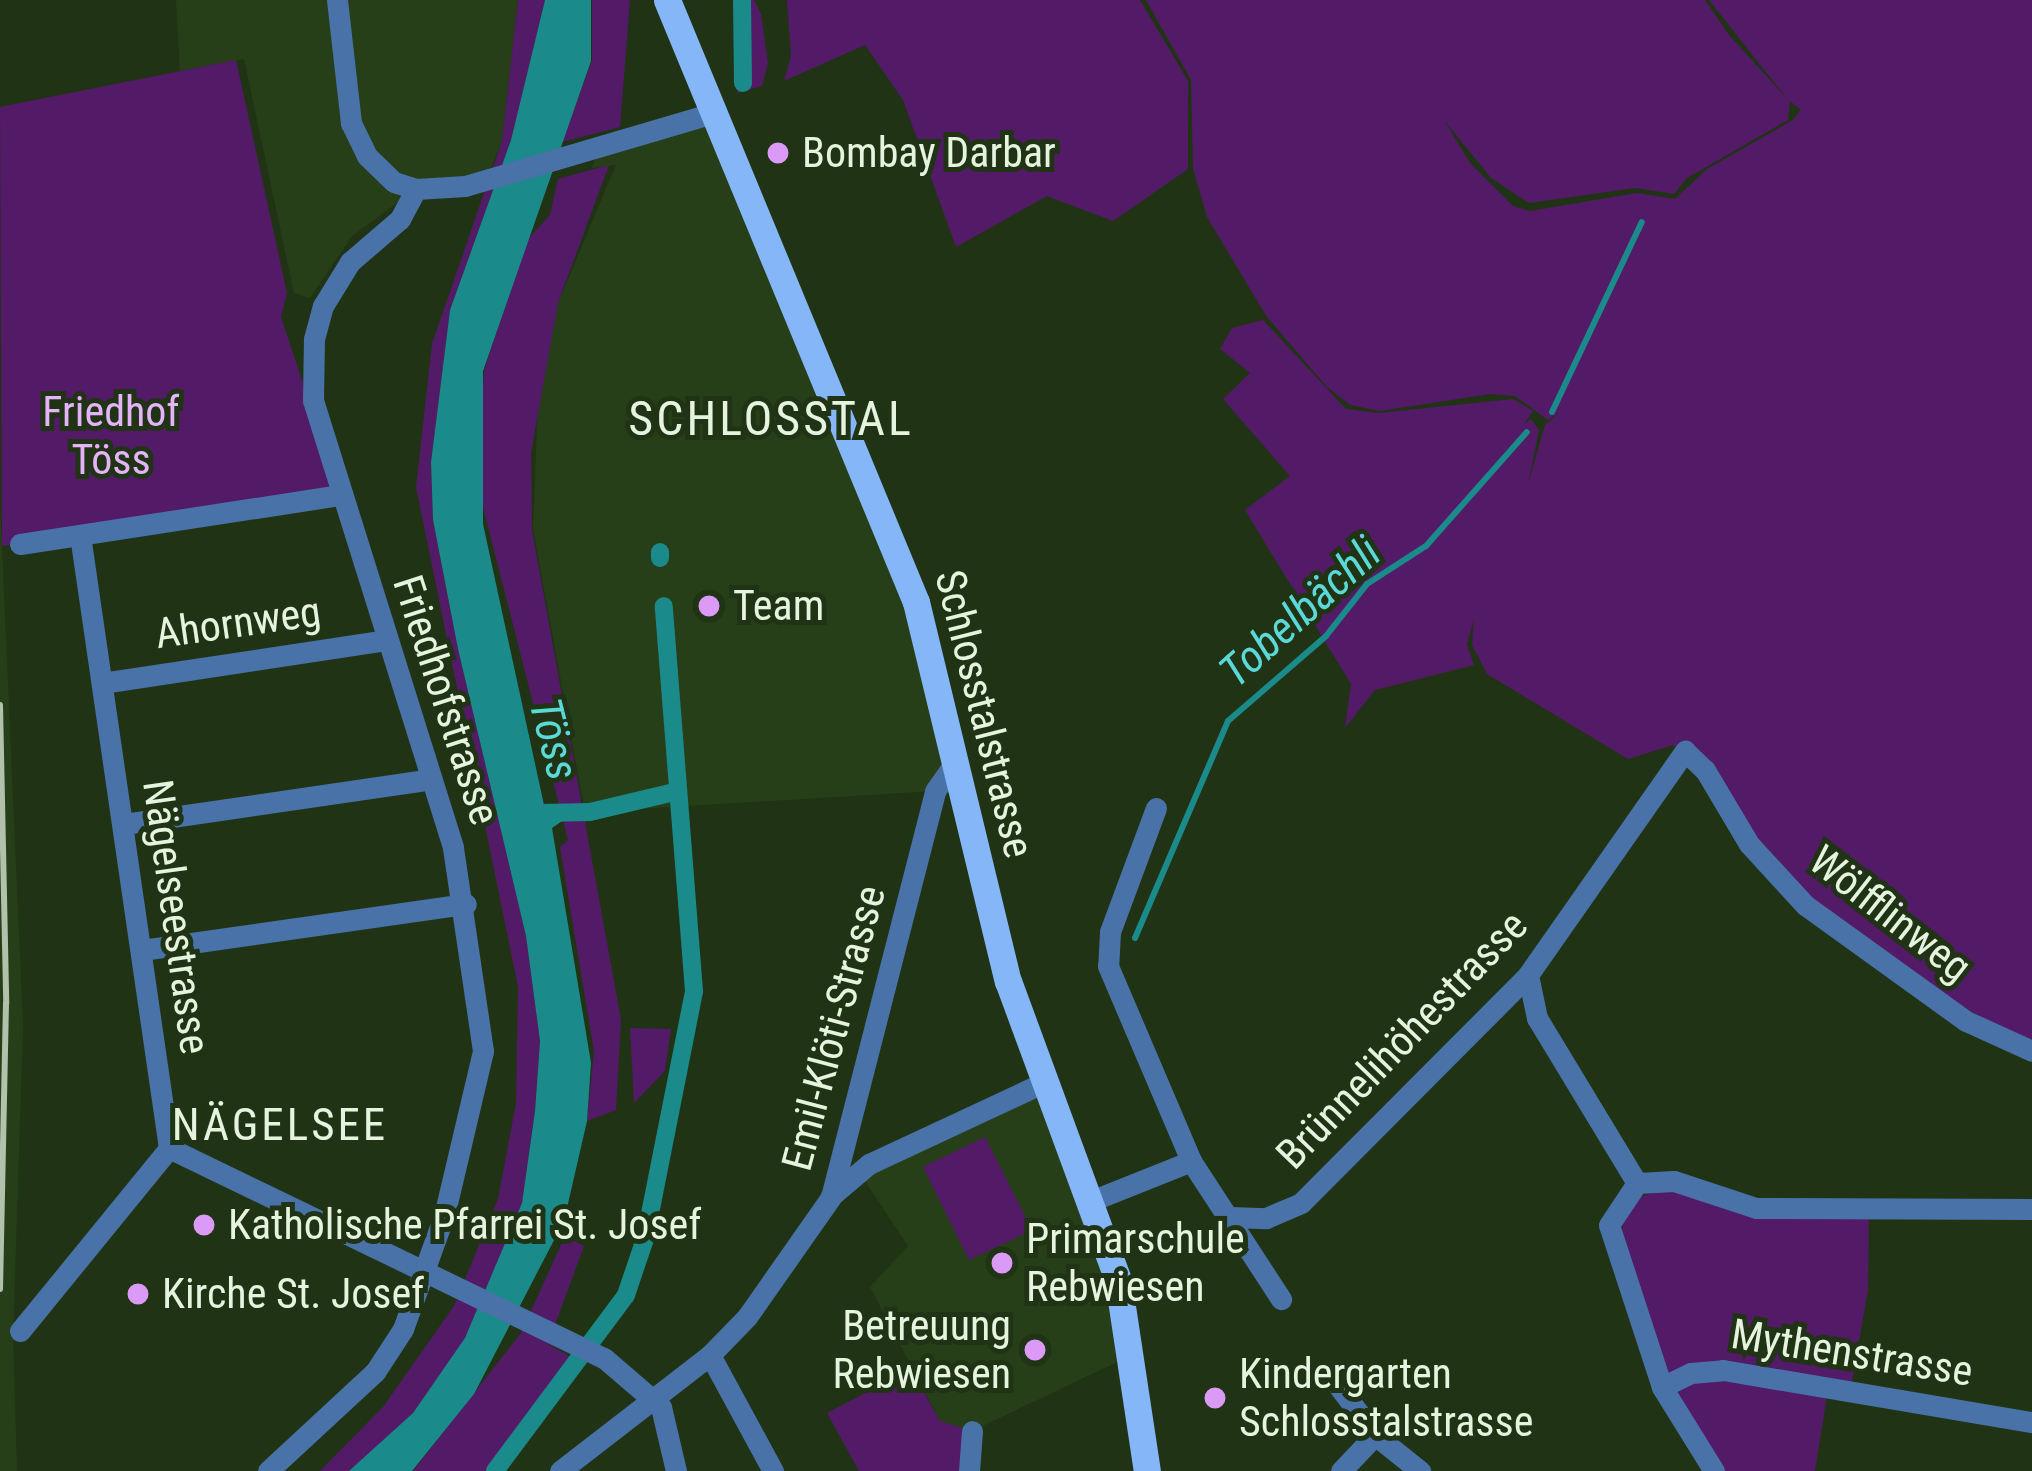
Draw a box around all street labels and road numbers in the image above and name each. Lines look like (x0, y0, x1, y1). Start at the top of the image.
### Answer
street label: Schlosstalstrasse (924, 565, 1044, 863)
street label: Friedhofstrasse (382, 569, 510, 831)
street label: Ahornweg (152, 586, 324, 660)
street label: Nägelseestrasse (132, 777, 220, 1057)
street label: Wölfflinweg (1799, 835, 1981, 993)
street label: Emil-Klöti-Strasse (772, 880, 896, 1176)
street label: Brünnelihöhestrasse (1266, 901, 1538, 1179)
street label: Mythenstrasse (1728, 1309, 1976, 1397)

